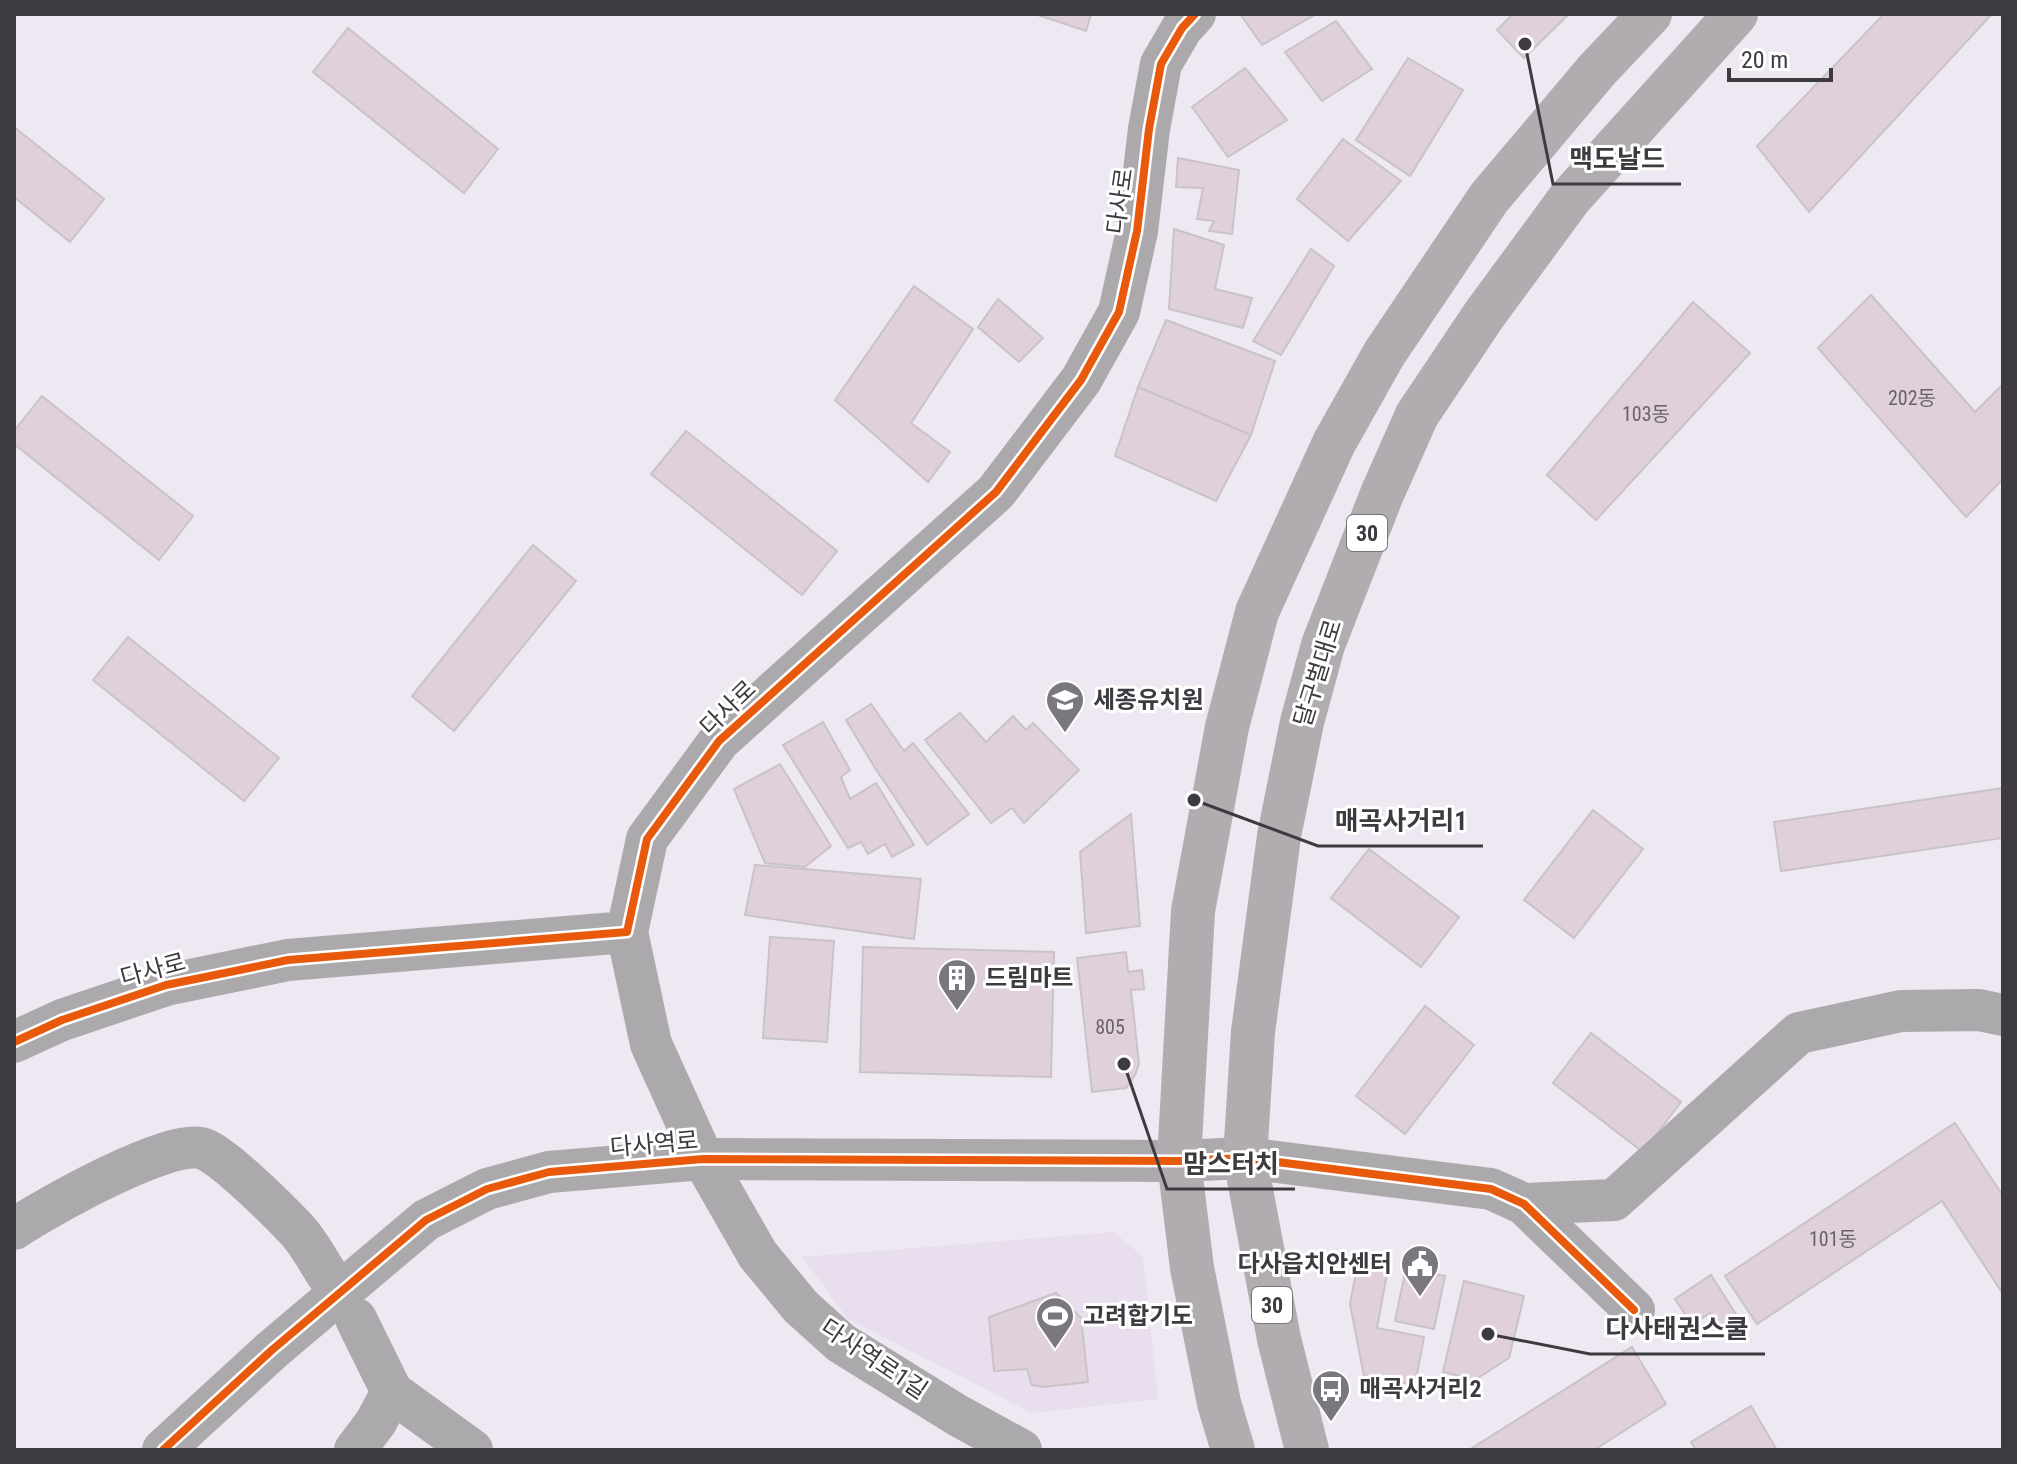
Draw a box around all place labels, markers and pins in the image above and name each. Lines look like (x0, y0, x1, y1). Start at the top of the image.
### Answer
callout: 맥도날드 (1553, 134, 1681, 184)
school or university icon: 세종유치원 (1044, 679, 1086, 734)
place label: 세종유치원 (1093, 686, 1203, 714)
callout: 매곡사거리1 (1318, 796, 1483, 846)
building icon: 드림마트 (936, 957, 978, 1012)
place label: 드림마트 (985, 964, 1073, 992)
callout: 맘스터치 (1167, 1139, 1295, 1189)
public building icon: 다사읍치안센터 (1399, 1243, 1441, 1298)
place label: 다사읍치안센터 (1237, 1250, 1392, 1278)
sports icon: 고려합기도 (1034, 1295, 1076, 1350)
place label: 고려합기도 (1083, 1302, 1193, 1330)
callout: 다사태권스쿨 (1590, 1304, 1765, 1354)
bus stop icon: 매곡사거리2 (1310, 1368, 1352, 1423)
place label: 매곡사거리2 (1359, 1375, 1482, 1403)

